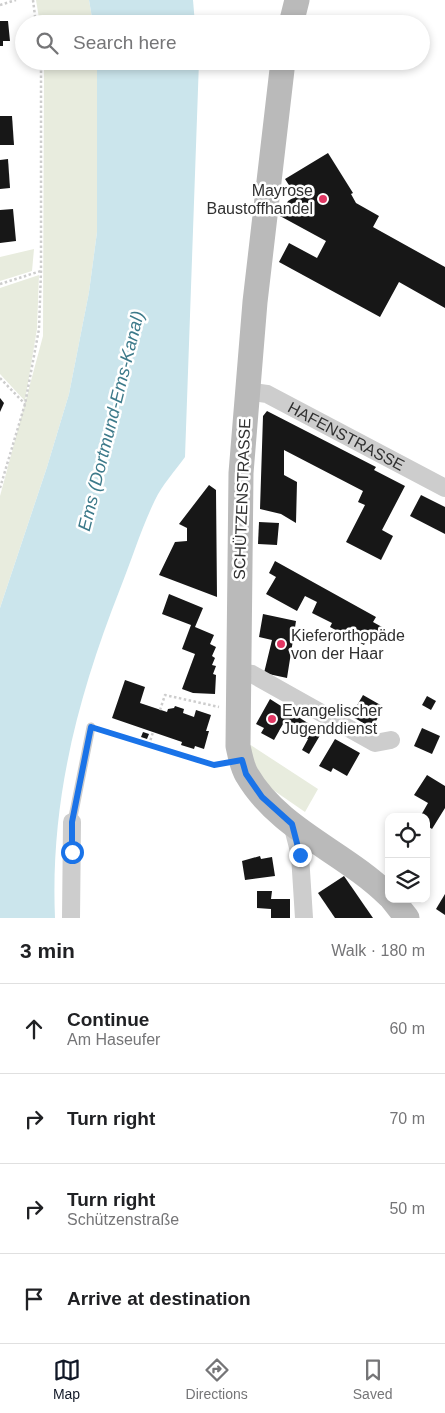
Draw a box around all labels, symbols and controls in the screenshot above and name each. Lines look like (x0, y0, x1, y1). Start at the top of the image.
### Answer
search box (15, 15, 430, 70)
icon: search (33, 29, 61, 57)
text: Search here (73, 32, 177, 53)
place label: Mayrose Baustoffhandel (207, 182, 313, 217)
marker: Mayrose Baustoffhandel (317, 193, 329, 205)
water label: Ems (Dortmund-Ems-Kanal) (74, 309, 148, 533)
street label: HAFENSTRASSE (285, 398, 407, 474)
street label: SCHÜTZENSTRASSE (231, 418, 253, 580)
place label: Kieferorthopäde von der Haar (291, 627, 405, 662)
marker: Kieferorthopäde von der Haar (275, 638, 287, 650)
place label: Evangelischer Jugenddienst (282, 702, 383, 737)
marker: Evangelischer Jugenddienst (266, 713, 278, 725)
map controls (385, 813, 430, 903)
button: locate (385, 813, 430, 858)
route start (61, 841, 84, 864)
route end (289, 844, 312, 867)
button: layers (385, 858, 430, 903)
text: 3 min (20, 939, 75, 962)
text: Walk · 180 m (331, 942, 425, 959)
text: Continue (67, 1009, 149, 1030)
icon: ahead (20, 1015, 48, 1043)
text: 60 m (389, 1020, 425, 1037)
text: Am Haseufer (67, 1031, 160, 1048)
icon: right (20, 1105, 48, 1133)
text: Turn right (67, 1108, 155, 1129)
text: 70 m (389, 1110, 425, 1127)
text: Turn right (67, 1189, 155, 1210)
icon: right (20, 1195, 48, 1223)
text: 50 m (389, 1200, 425, 1217)
text: Schützenstraße (67, 1211, 179, 1228)
icon: arrive (20, 1285, 48, 1313)
text: Arrive at destination (67, 1288, 251, 1309)
tab: Map (53, 1356, 81, 1402)
tab: Directions (186, 1356, 248, 1402)
tab: Saved (353, 1356, 392, 1402)

